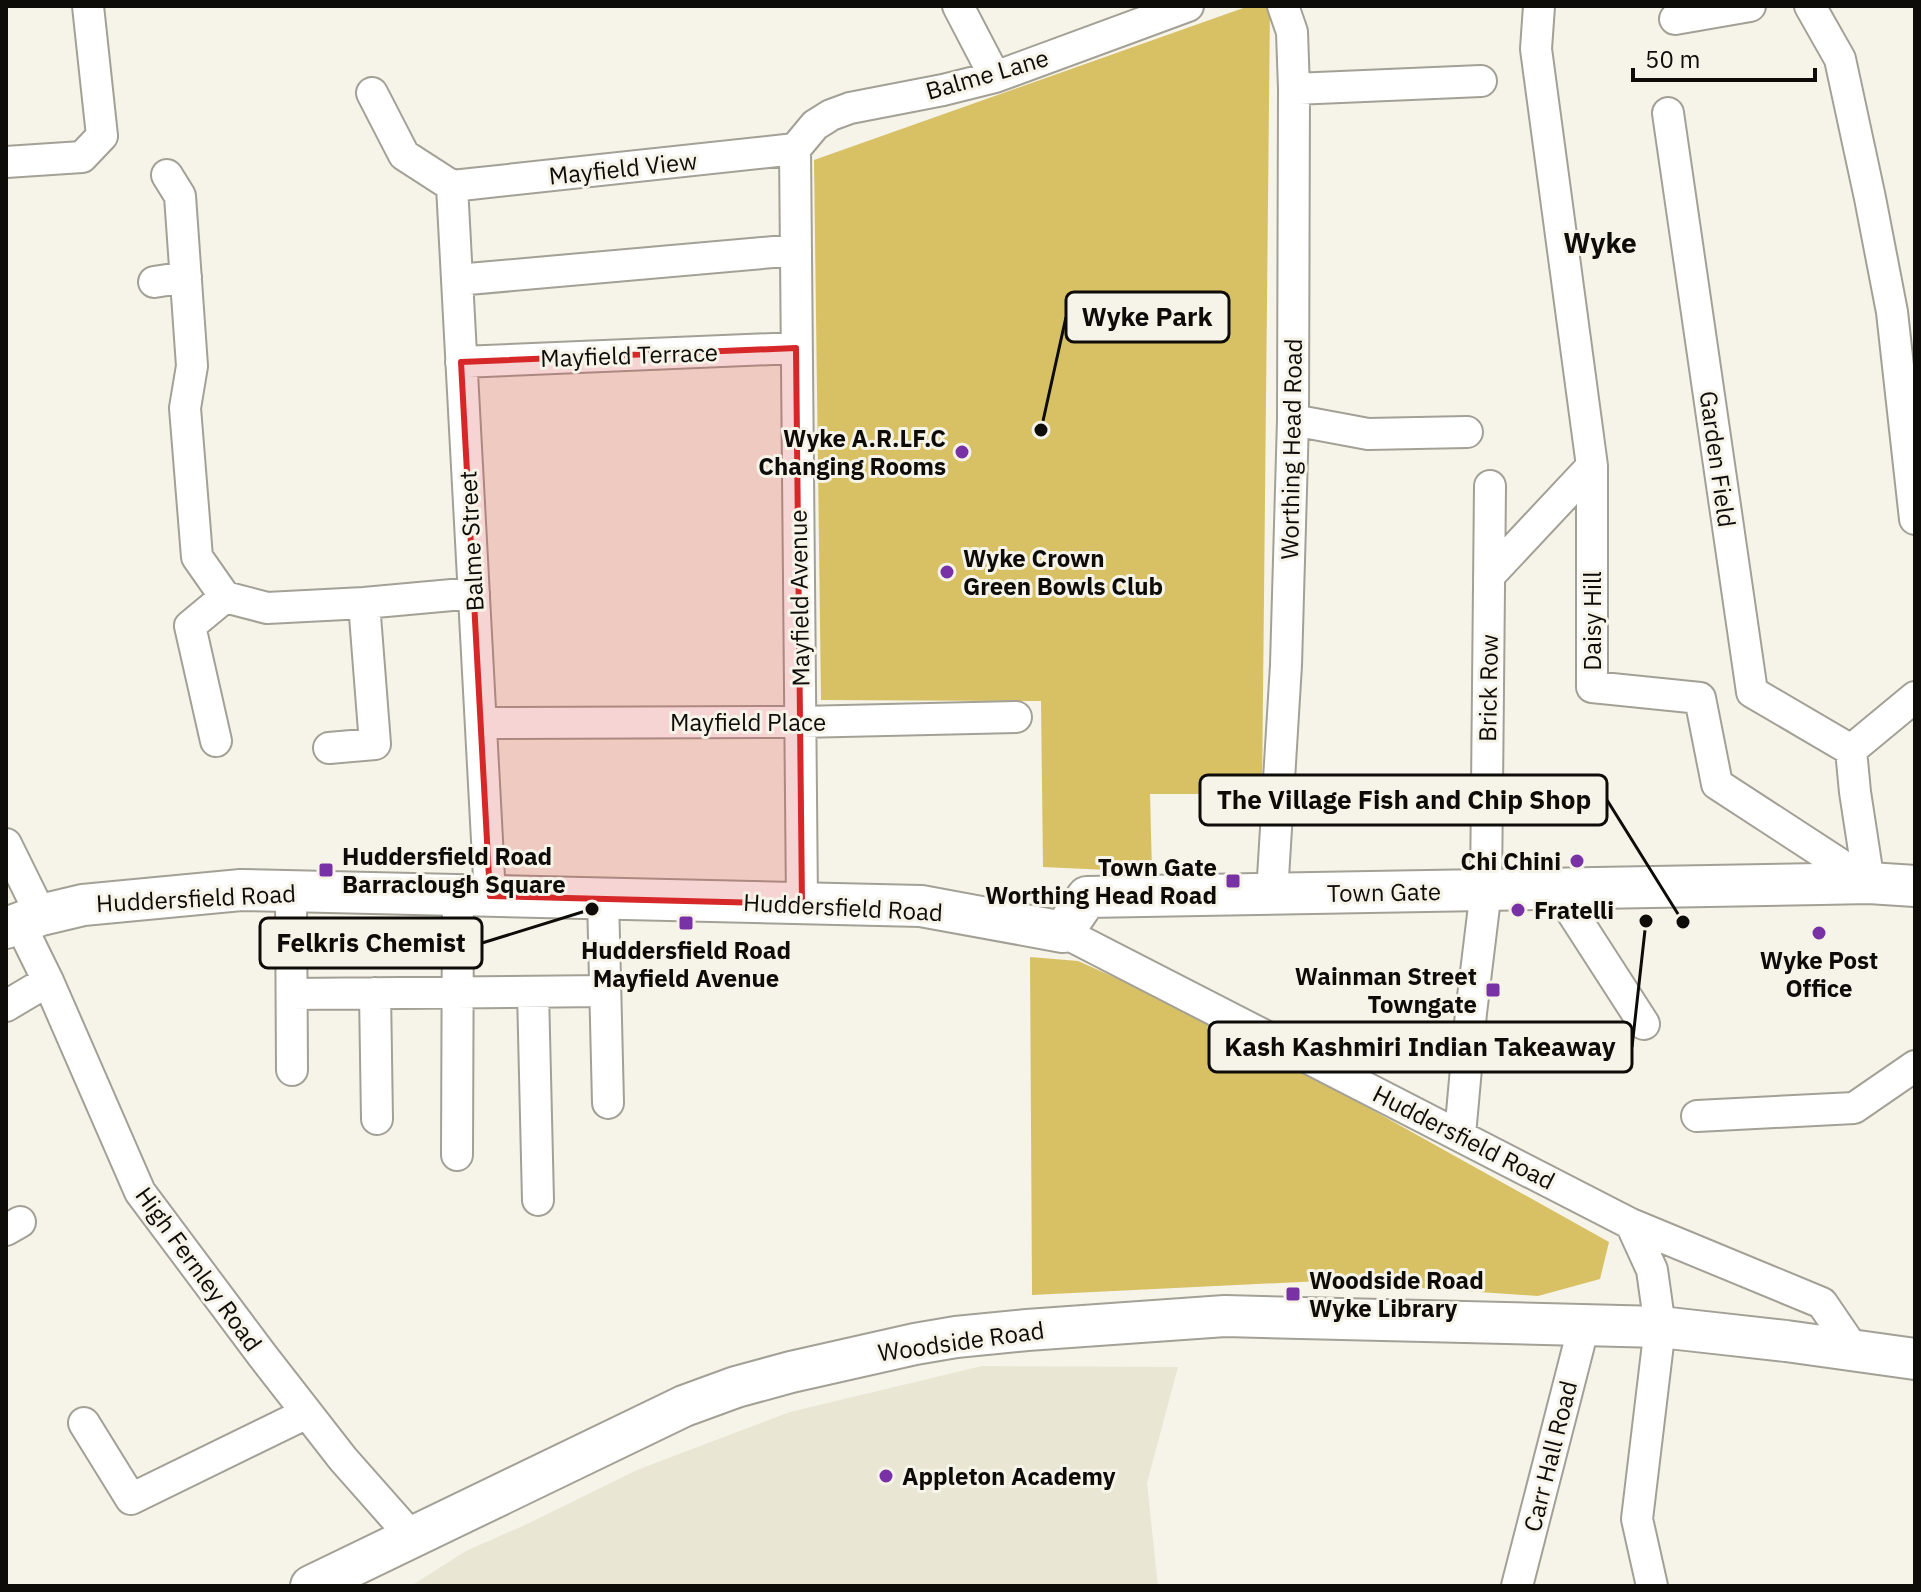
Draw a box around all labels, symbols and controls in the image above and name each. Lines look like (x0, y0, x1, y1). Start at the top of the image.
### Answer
scale bar (1633, 32, 1815, 82)
street label: Balme Lane (922, 41, 1052, 107)
text: 50 m (1645, 43, 1700, 75)
street label: Mayfield View (547, 144, 699, 192)
district label: Wyke (1563, 224, 1637, 261)
callout: Wyke Park (1066, 292, 1229, 342)
text: Wyke Park (1081, 299, 1213, 333)
street label: Mayfield Terrace (540, 336, 718, 374)
street label: Worthing Head Road (1273, 338, 1309, 560)
street label: Garden Field (1693, 389, 1743, 529)
place label: Wyke A.R.LF.C Changing Rooms (758, 422, 946, 482)
marker: Wyke A.R.LF.C Changing Rooms (953, 443, 971, 461)
street label: Balme Street (451, 470, 491, 612)
street label: Mayfield Avenue (781, 509, 817, 687)
place label: Wyke Crown Green Bowls Club (963, 542, 1163, 602)
marker: Wyke Crown Green Bowls Club (938, 563, 956, 581)
street label: Daisy Hill (1576, 571, 1608, 671)
street label: Brick Row (1471, 634, 1505, 742)
street label: Mayfield Place (670, 706, 826, 738)
callout: The Village Fish and Chip Shop (1200, 775, 1607, 825)
text: The Village Fish and Chip Shop (1217, 782, 1591, 816)
place label: Huddersfield Road Barraclough Square (342, 840, 566, 900)
place label: Chi Chini (1461, 845, 1561, 877)
place label: Town Gate Worthing Head Road (985, 851, 1217, 911)
marker: Chi Chini (1568, 852, 1586, 870)
marker: Huddersfield Road Barraclough Square (317, 861, 335, 879)
marker: Town Gate Worthing Head Road (1224, 872, 1242, 890)
street label: Town Gate (1327, 875, 1441, 909)
street label: Huddersfield Road (95, 877, 297, 919)
street label: Huddersfield Road (742, 886, 944, 928)
place label: Fratelli (1534, 894, 1614, 926)
marker: Fratelli (1509, 901, 1527, 919)
marker: Huddersfield Road Mayfield Avenue (677, 914, 695, 932)
callout: Felkris Chemist (260, 918, 482, 968)
marker: Wyke Post Office (1810, 924, 1828, 942)
text: Felkris Chemist (276, 925, 466, 959)
place label: Huddersfield Road Mayfield Avenue (581, 934, 791, 994)
place label: Wyke Post Office (1760, 944, 1878, 1004)
place label: Wainman Street Towngate (1295, 960, 1477, 1020)
marker: Wainman Street Towngate (1484, 981, 1502, 999)
callout: Kash Kashmiri Indian Takeaway (1209, 1022, 1632, 1072)
text: Kash Kashmiri Indian Takeaway (1224, 1029, 1616, 1063)
street label: Huddersfield Road (1368, 1077, 1560, 1197)
street label: High Fernley Road (129, 1180, 269, 1358)
place label: Woodside Road Wyke Library (1309, 1264, 1484, 1324)
marker: Woodside Road Wyke Library (1284, 1285, 1302, 1303)
street label: Woodside Road (876, 1314, 1046, 1368)
street label: Carr Hall Road (1516, 1377, 1584, 1535)
place label: Appleton Academy (902, 1460, 1116, 1492)
marker: Appleton Academy (877, 1467, 895, 1485)

